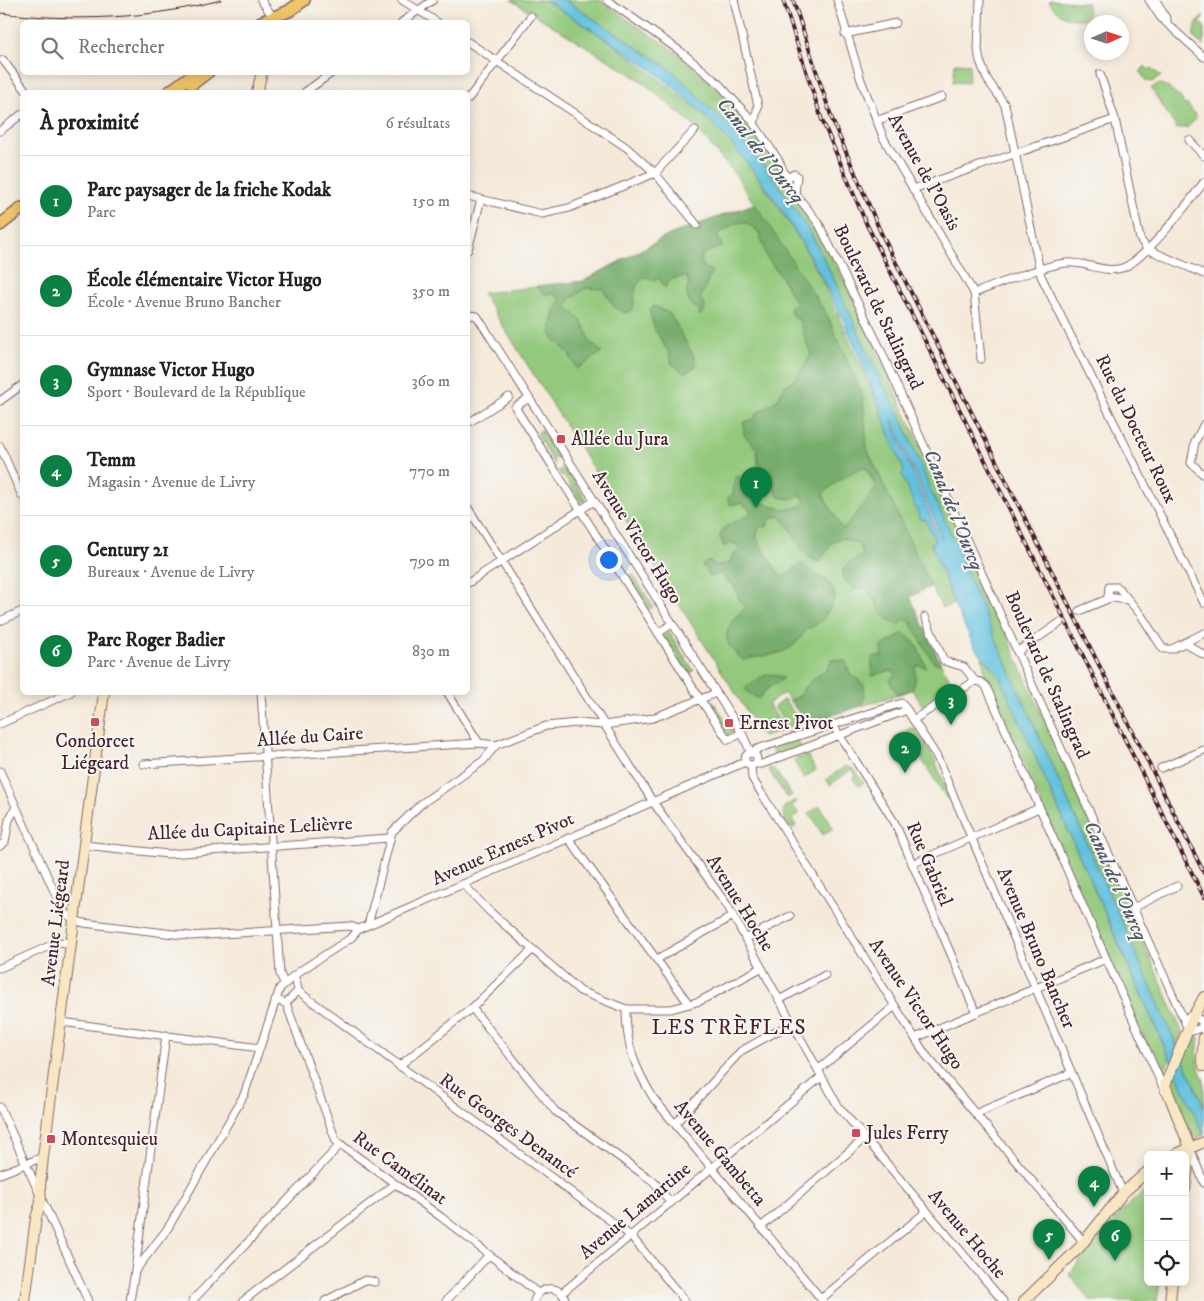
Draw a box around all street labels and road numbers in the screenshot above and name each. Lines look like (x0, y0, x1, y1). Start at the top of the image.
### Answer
street label: Avenue de l'Oasis (882, 110, 966, 234)
street label: Boulevard de Stalingrad (828, 221, 928, 394)
street label: Rue du Docteur Roux (1090, 351, 1182, 508)
street label: Avenue Victor Hugo (587, 466, 687, 608)
street label: Boulevard de Stalingrad (1000, 588, 1095, 763)
street label: Allée du Caire (256, 722, 364, 752)
street label: Avenue Ernest Pivot (428, 807, 578, 891)
street label: Allée du Capitaine Lelièvre (147, 812, 353, 846)
street label: Rue Gabriel (901, 818, 957, 910)
street label: Avenue Hoche (701, 850, 779, 956)
street label: Avenue Liégeard (37, 858, 75, 987)
street label: Avenue Bruno Bancher (992, 864, 1080, 1032)
street label: Avenue Victor Hugo (864, 934, 968, 1074)
street label: Rue Georges Denancé (435, 1068, 581, 1184)
street label: Avenue Gambetta (669, 1095, 771, 1211)
street label: Rue Camélinat (348, 1126, 452, 1210)
street label: Avenue Lamartine (574, 1158, 696, 1264)
street label: Avenue Hoche (923, 1185, 1011, 1284)

